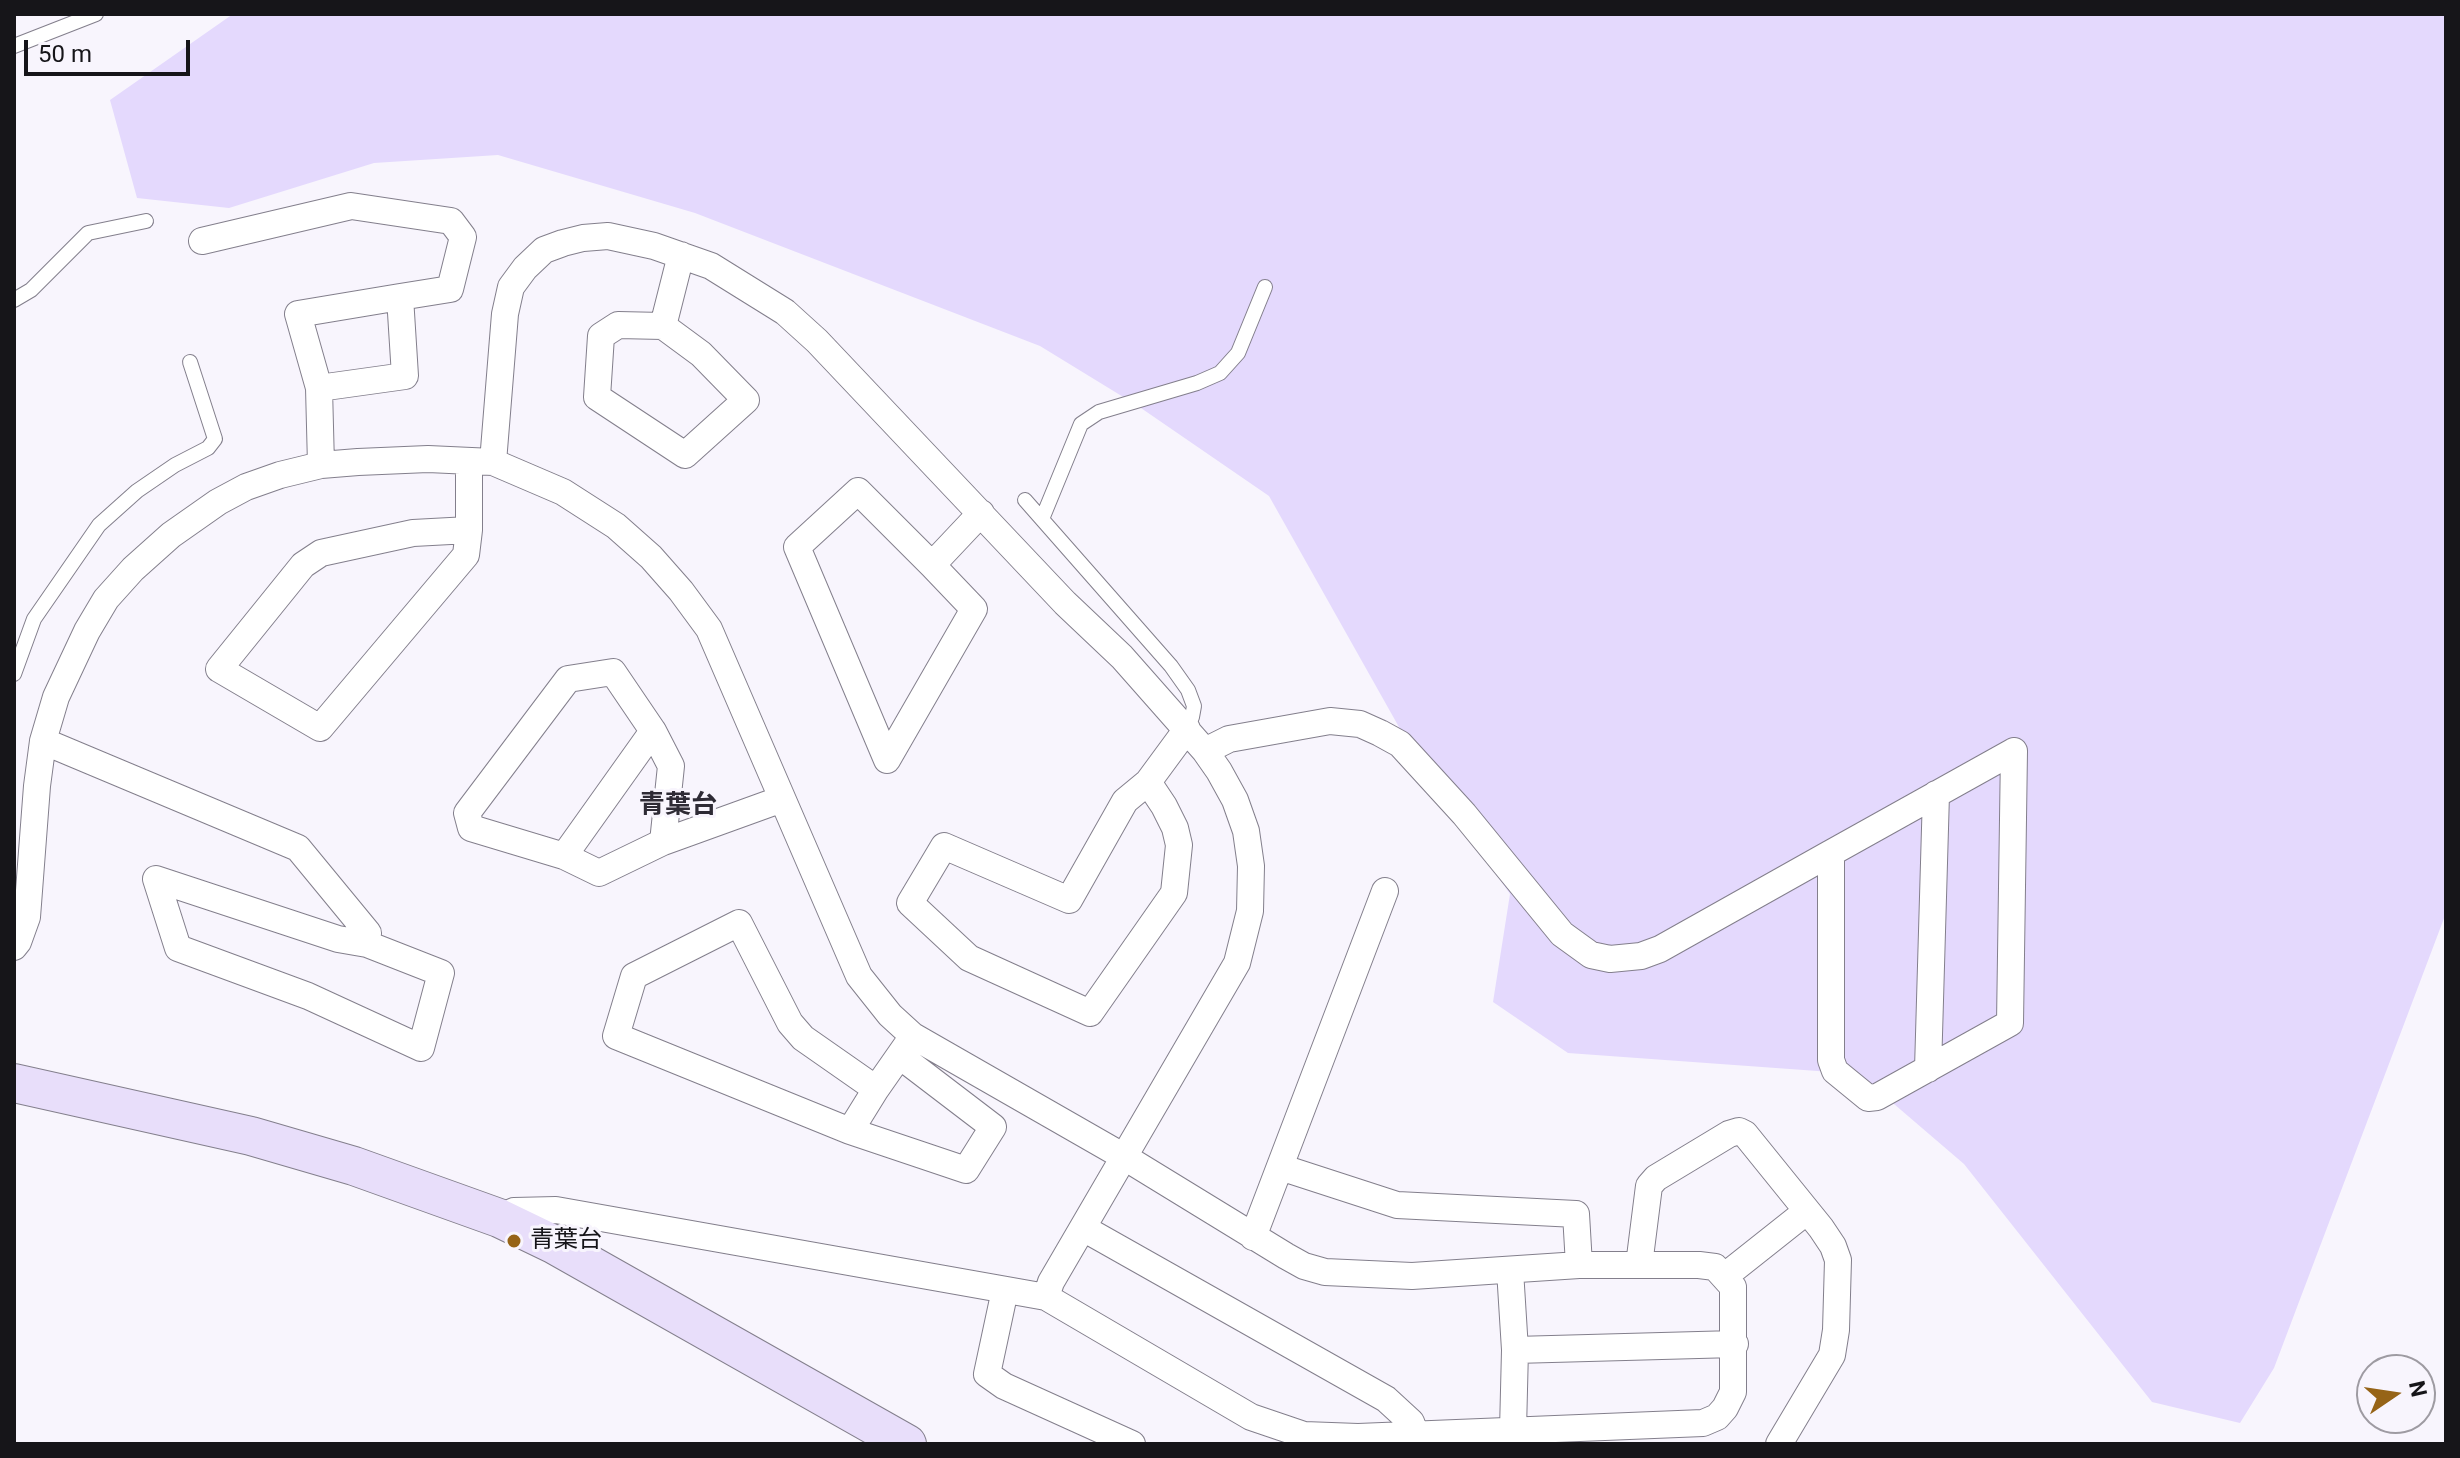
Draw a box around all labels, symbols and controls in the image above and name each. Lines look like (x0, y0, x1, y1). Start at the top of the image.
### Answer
scale bar (28, 24, 194, 74)
text: 50 m (38, 40, 92, 68)
district label: 青葉台 (639, 790, 717, 822)
place label: 青葉台 (530, 1227, 602, 1255)
marker: 青葉台 (505, 1232, 523, 1250)
north arrow (2356, 1354, 2436, 1434)
text: N (2404, 1379, 2432, 1399)

